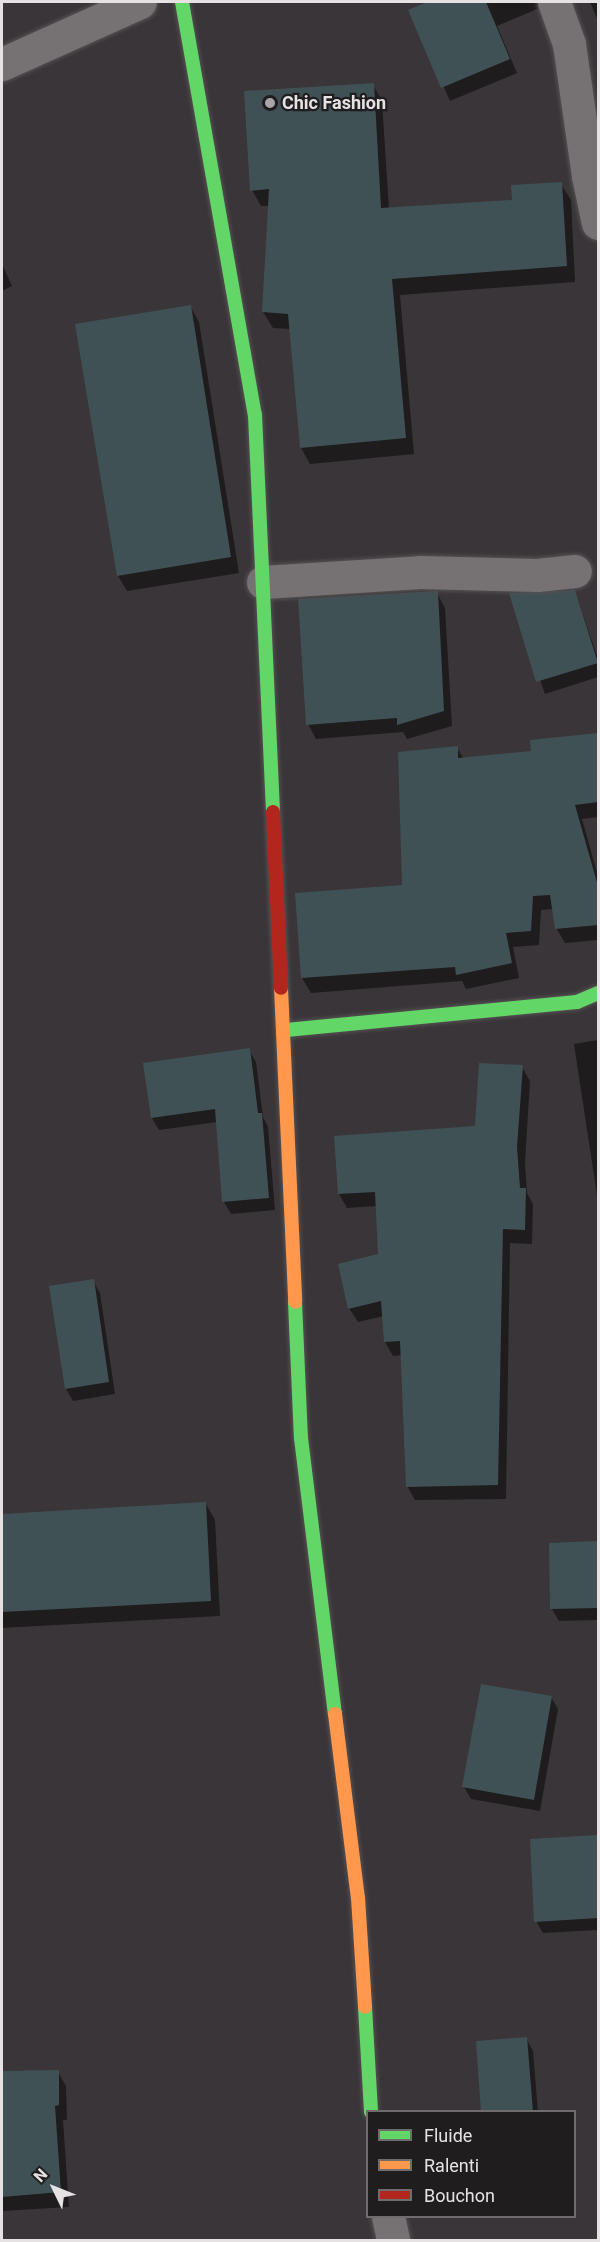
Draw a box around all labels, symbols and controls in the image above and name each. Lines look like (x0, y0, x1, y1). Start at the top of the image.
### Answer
place label: Chic Fashion (282, 92, 386, 114)
marker: Chic Fashion (263, 96, 277, 110)
legend (366, 2110, 576, 2218)
text: Fluide (424, 2125, 472, 2146)
text: Ralenti (424, 2155, 479, 2176)
north arrow (24, 2158, 84, 2218)
text: N (30, 2165, 51, 2186)
text: Bouchon (424, 2185, 495, 2206)

